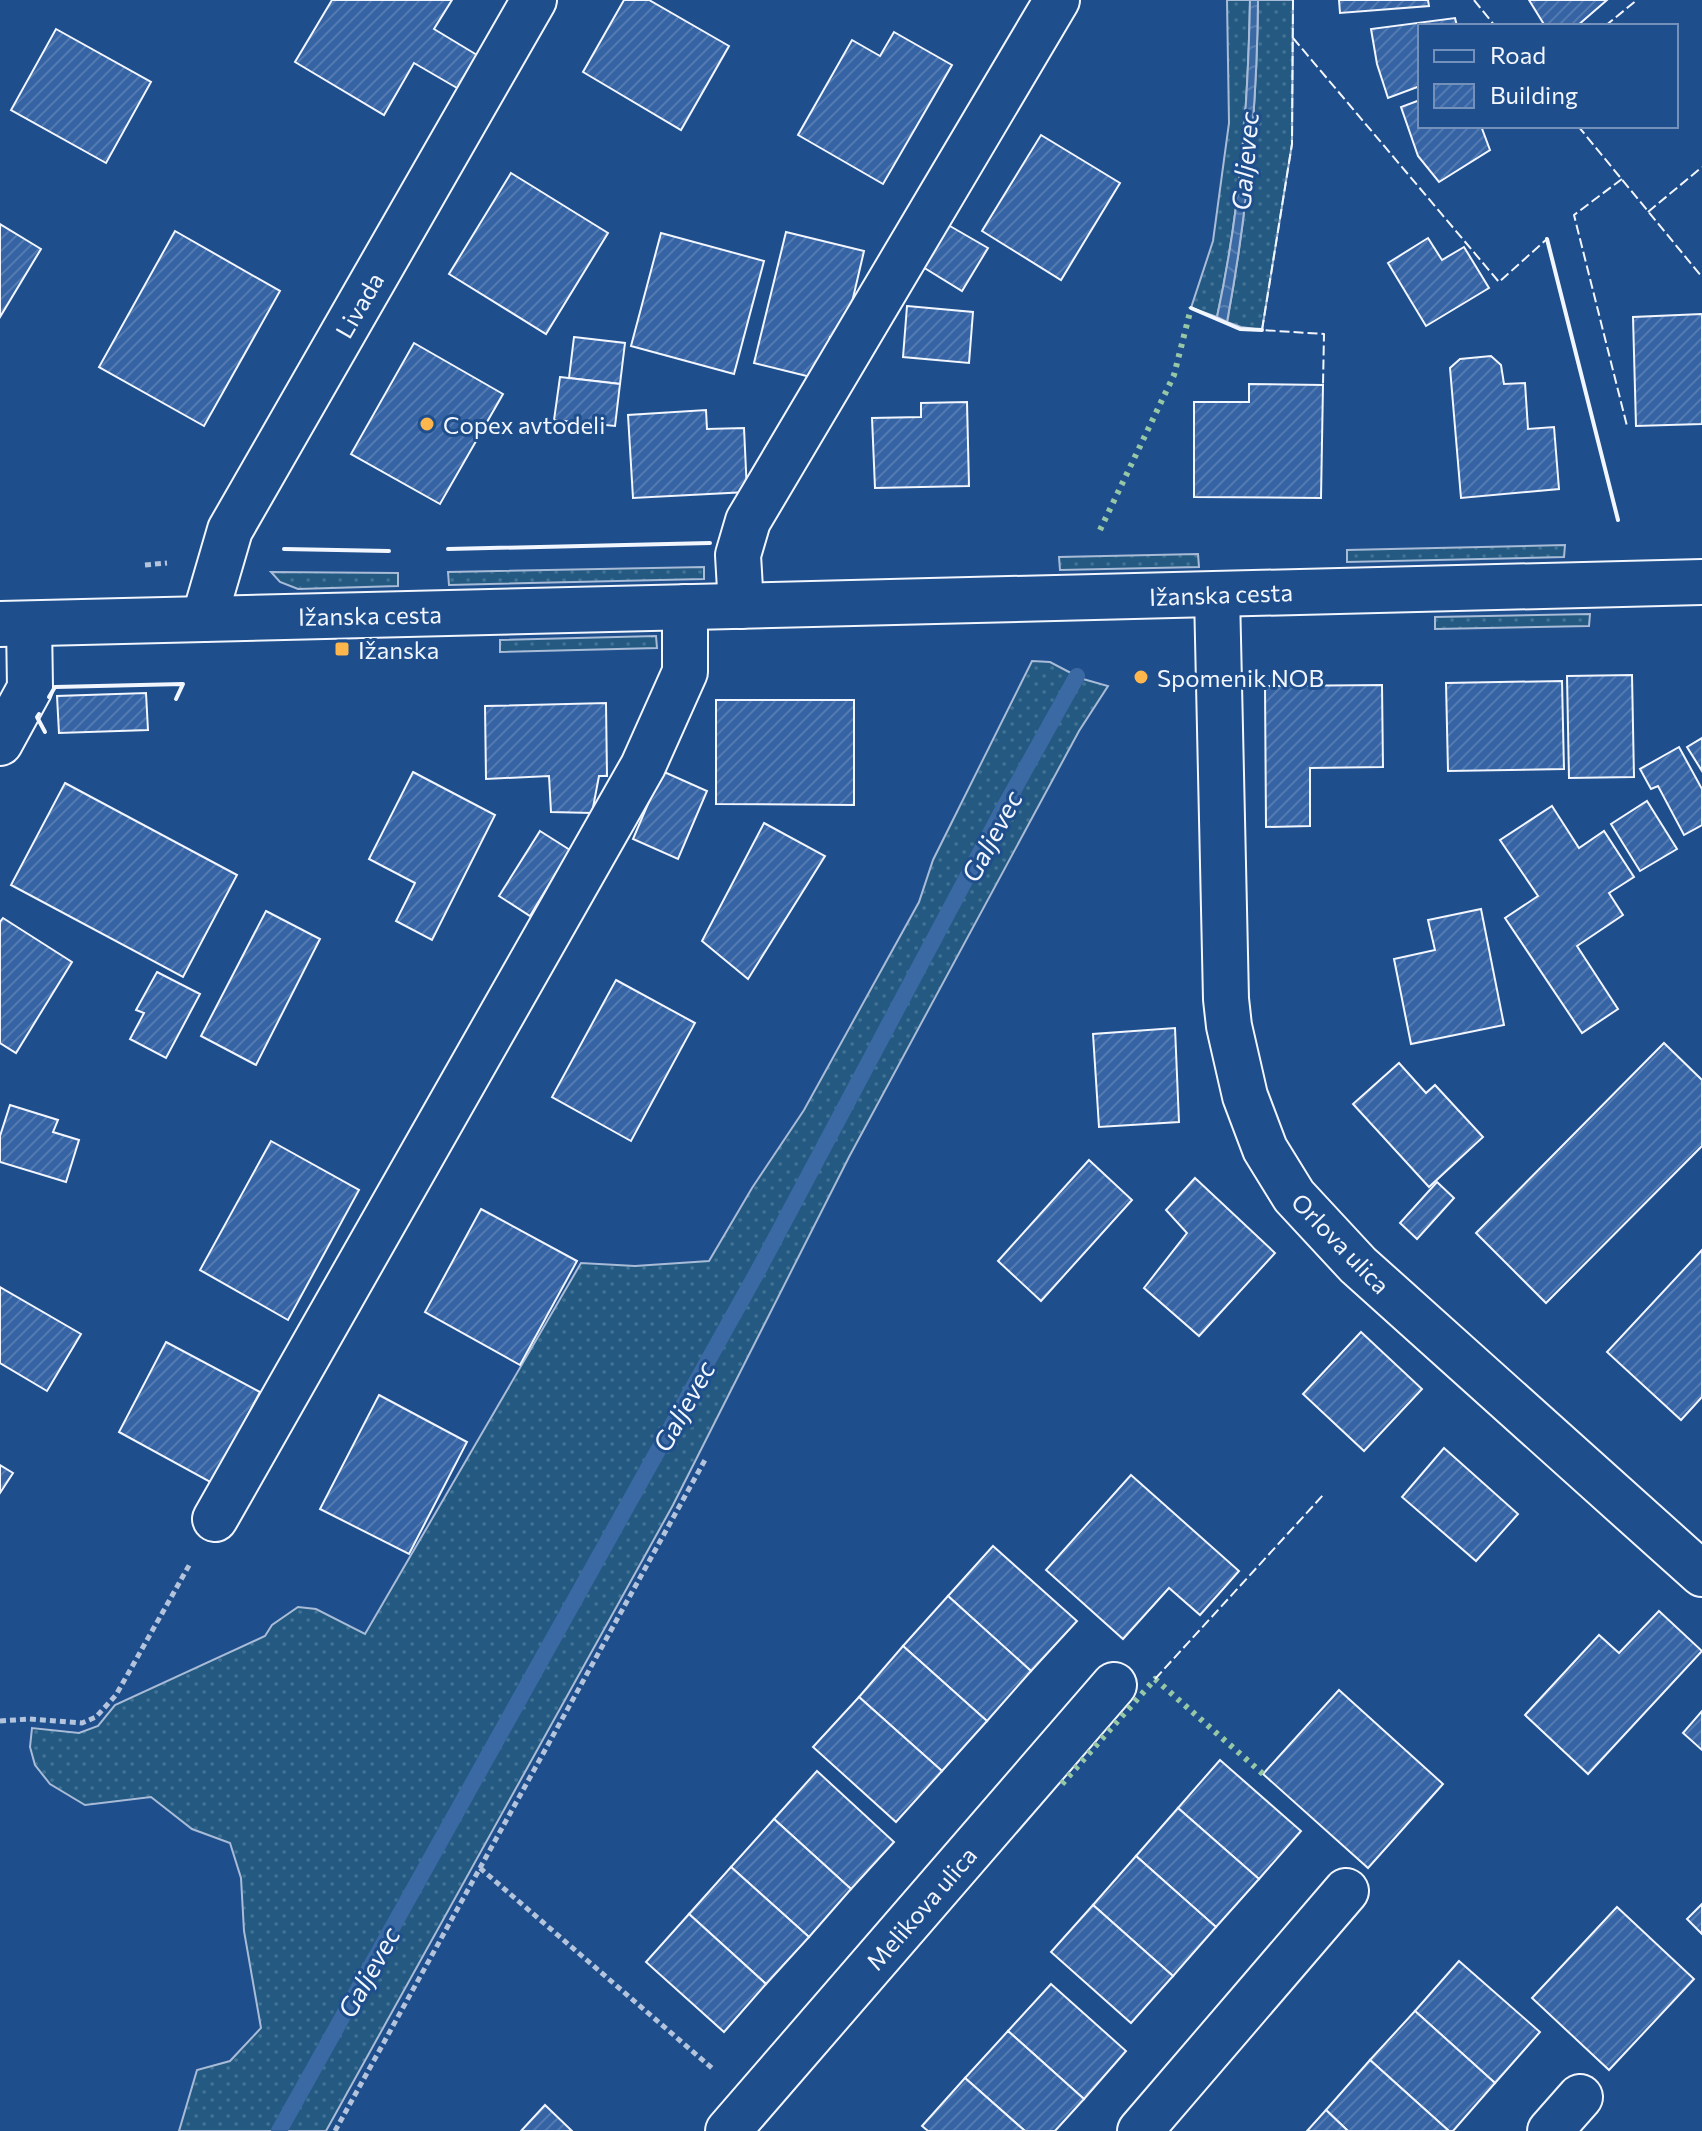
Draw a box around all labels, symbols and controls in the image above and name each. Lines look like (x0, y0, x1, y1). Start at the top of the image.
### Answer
legend (1418, 24, 1678, 128)
text: Road (1490, 40, 1546, 69)
text: Building (1490, 80, 1578, 109)
water label: Galjevec (1224, 110, 1264, 212)
street label: Livada (329, 267, 389, 343)
place label: Copex avtodeli (443, 410, 605, 439)
marker: Copex avtodeli (418, 415, 436, 433)
street label: Ižanska cesta (1149, 577, 1293, 611)
street label: Ižanska cesta (298, 599, 442, 631)
place label: Ižanska (358, 635, 439, 664)
marker: Ižanska (333, 640, 351, 658)
place label: Spomenik NOB (1157, 663, 1324, 692)
marker: Spomenik NOB (1132, 668, 1150, 686)
water label: Galjevec (954, 785, 1028, 887)
street label: Orlova ulica (1286, 1187, 1396, 1299)
water label: Galjevec (645, 1355, 721, 1457)
street label: Melikova ulica (860, 1841, 982, 1975)
water label: Galjevec (330, 1921, 406, 2023)

